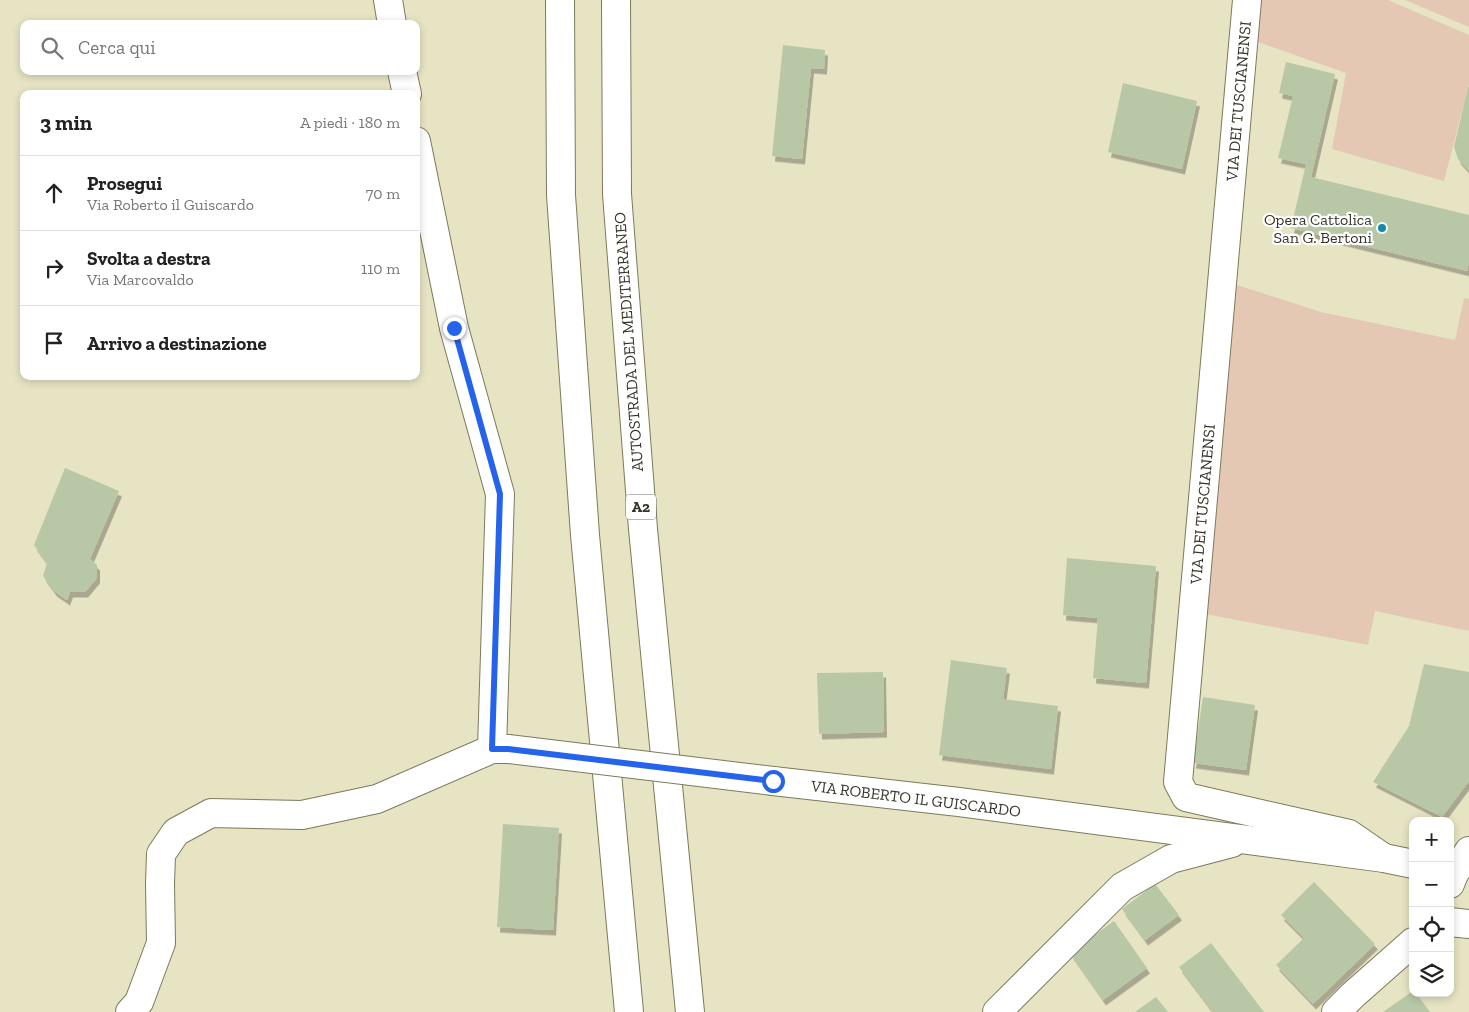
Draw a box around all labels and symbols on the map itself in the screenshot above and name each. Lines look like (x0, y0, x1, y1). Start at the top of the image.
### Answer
street label: VIA DEI TUSCIANENSI (1222, 20, 1255, 183)
place label: Opera Cattolica San G. Bertoni (1264, 210, 1373, 247)
street label: AUTOSTRADA DEL MEDITERRANEO (610, 211, 647, 472)
marker: Opera Cattolica San G. Bertoni (1376, 222, 1388, 234)
route end (443, 317, 466, 340)
street label: VIA DEI TUSCIANENSI (1186, 423, 1219, 586)
road number: A2 (626, 494, 656, 520)
route start (762, 770, 785, 793)
street label: VIA ROBERTO IL GUISCARDO (809, 776, 1022, 821)

